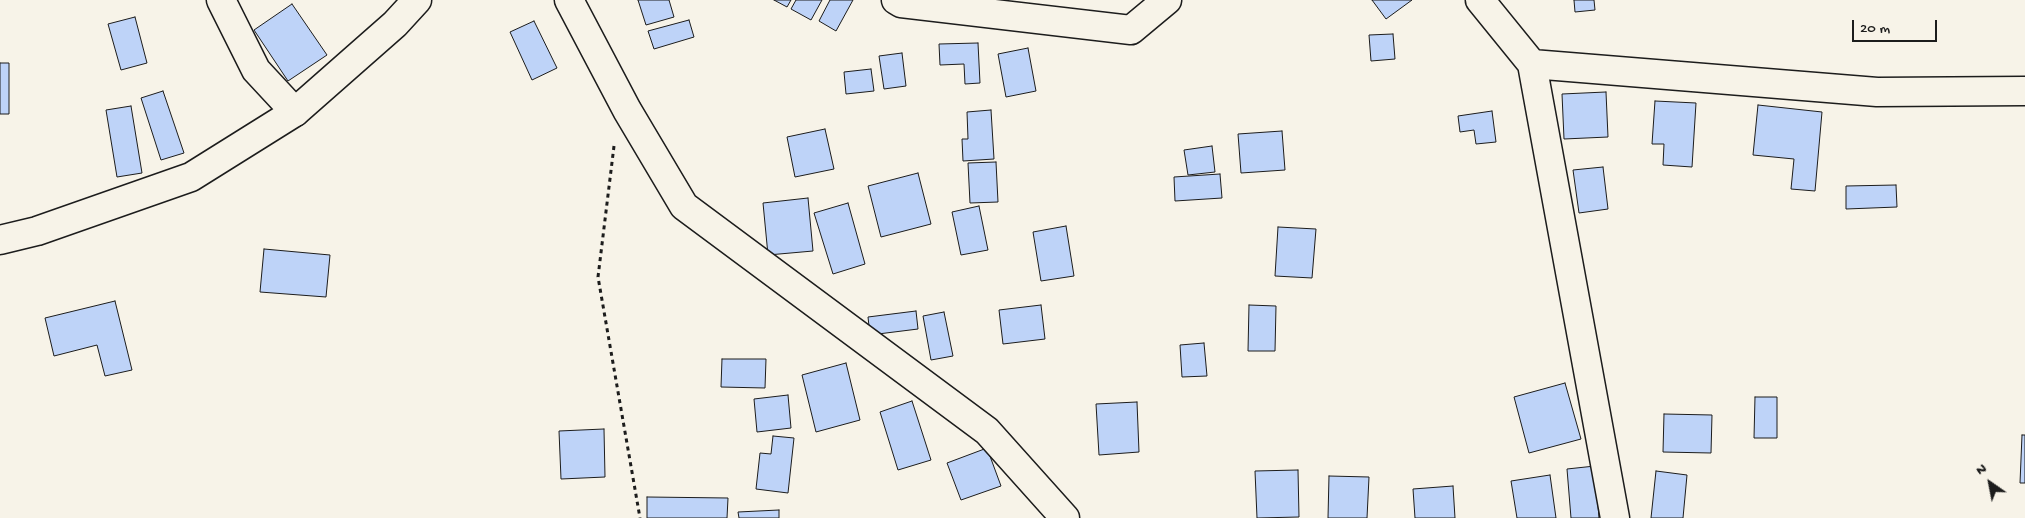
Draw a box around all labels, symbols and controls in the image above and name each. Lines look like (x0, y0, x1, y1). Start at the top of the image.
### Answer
scale bar (1855, 10, 1940, 42)
text: 20 m (1860, 20, 1890, 38)
north arrow (1965, 458, 2015, 508)
text: N (1973, 460, 1990, 480)

